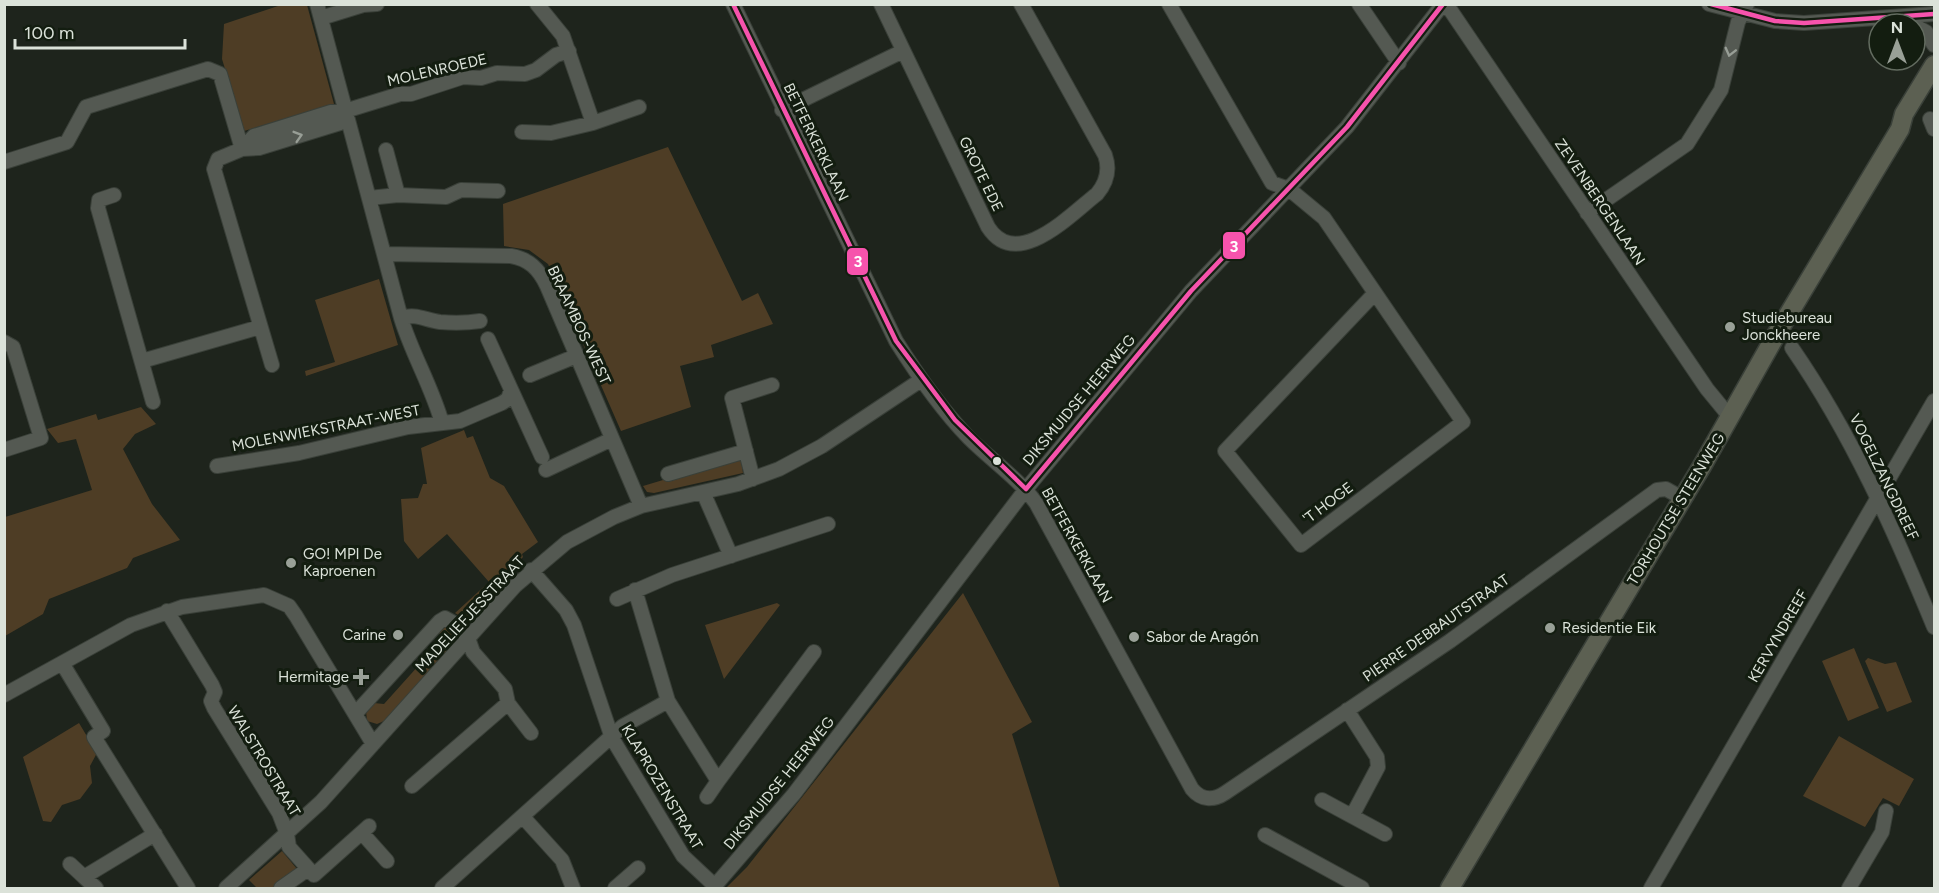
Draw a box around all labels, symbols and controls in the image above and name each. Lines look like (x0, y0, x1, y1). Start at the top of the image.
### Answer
scale bar (15, 12, 184, 50)
north arrow (1867, 12, 1927, 72)
text: N (1891, 18, 1903, 37)
text: 100 m (24, 22, 74, 44)
one-way arrow (1725, 46, 1738, 56)
street label: MOLENROEDE (385, 50, 489, 90)
street label: BETFERKERKLAAN (780, 80, 852, 204)
one-way arrow (292, 131, 303, 143)
street label: GROTE EDE (955, 134, 1007, 214)
street label: ZEVENBERGENLAAN (1551, 135, 1649, 269)
line badge: 3 (1222, 231, 1246, 260)
text: 3 (1230, 237, 1239, 256)
line badge: 3 (846, 247, 869, 276)
text: 3 (854, 252, 863, 271)
street label: BRAAMBOS-WEST (544, 263, 615, 388)
place label: Studiebureau Jonckheere (1742, 309, 1832, 344)
marker: Studiebureau Jonckheere (1723, 320, 1737, 334)
street label: DIKSMUIDSE HEERWEG (1019, 331, 1139, 469)
street label: MOLENWIEKSTRAAT-WEST (230, 401, 422, 455)
street label: VOGELZANGDREEF (1846, 411, 1922, 543)
street label: TORHOUTSE STEENWEG (1623, 430, 1729, 588)
unlabelled marker (991, 455, 1003, 467)
street label: 'T HOGE (1299, 478, 1357, 528)
street label: BETFERKERKLAAN (1038, 484, 1116, 606)
place label: GO! MPI De Kaproenen (303, 545, 382, 580)
street label: MADELIEFJESSTRAAT (412, 552, 529, 676)
marker: GO! MPI De Kaproenen (284, 556, 298, 570)
street label: PIERRE DEBBAUTSTRAAT (1359, 570, 1513, 685)
street label: KERVYNDREEF (1744, 586, 1812, 686)
place label: Residentie Eik (1562, 619, 1657, 637)
marker: Residentie Eik (1543, 621, 1557, 635)
place label: Carine (342, 626, 386, 644)
marker: Carine (391, 628, 405, 642)
place label: Sabor de Aragón (1146, 628, 1259, 646)
marker: Sabor de Aragón (1127, 630, 1141, 644)
place label: Hermitage (278, 668, 349, 686)
marker: Hermitage (354, 670, 368, 684)
street label: WALSTROSTRAAT (224, 703, 304, 820)
street label: DIKSMUIDSE HEERWEG (720, 713, 838, 853)
street label: KLAPROZENSTRAAT (618, 721, 707, 853)

